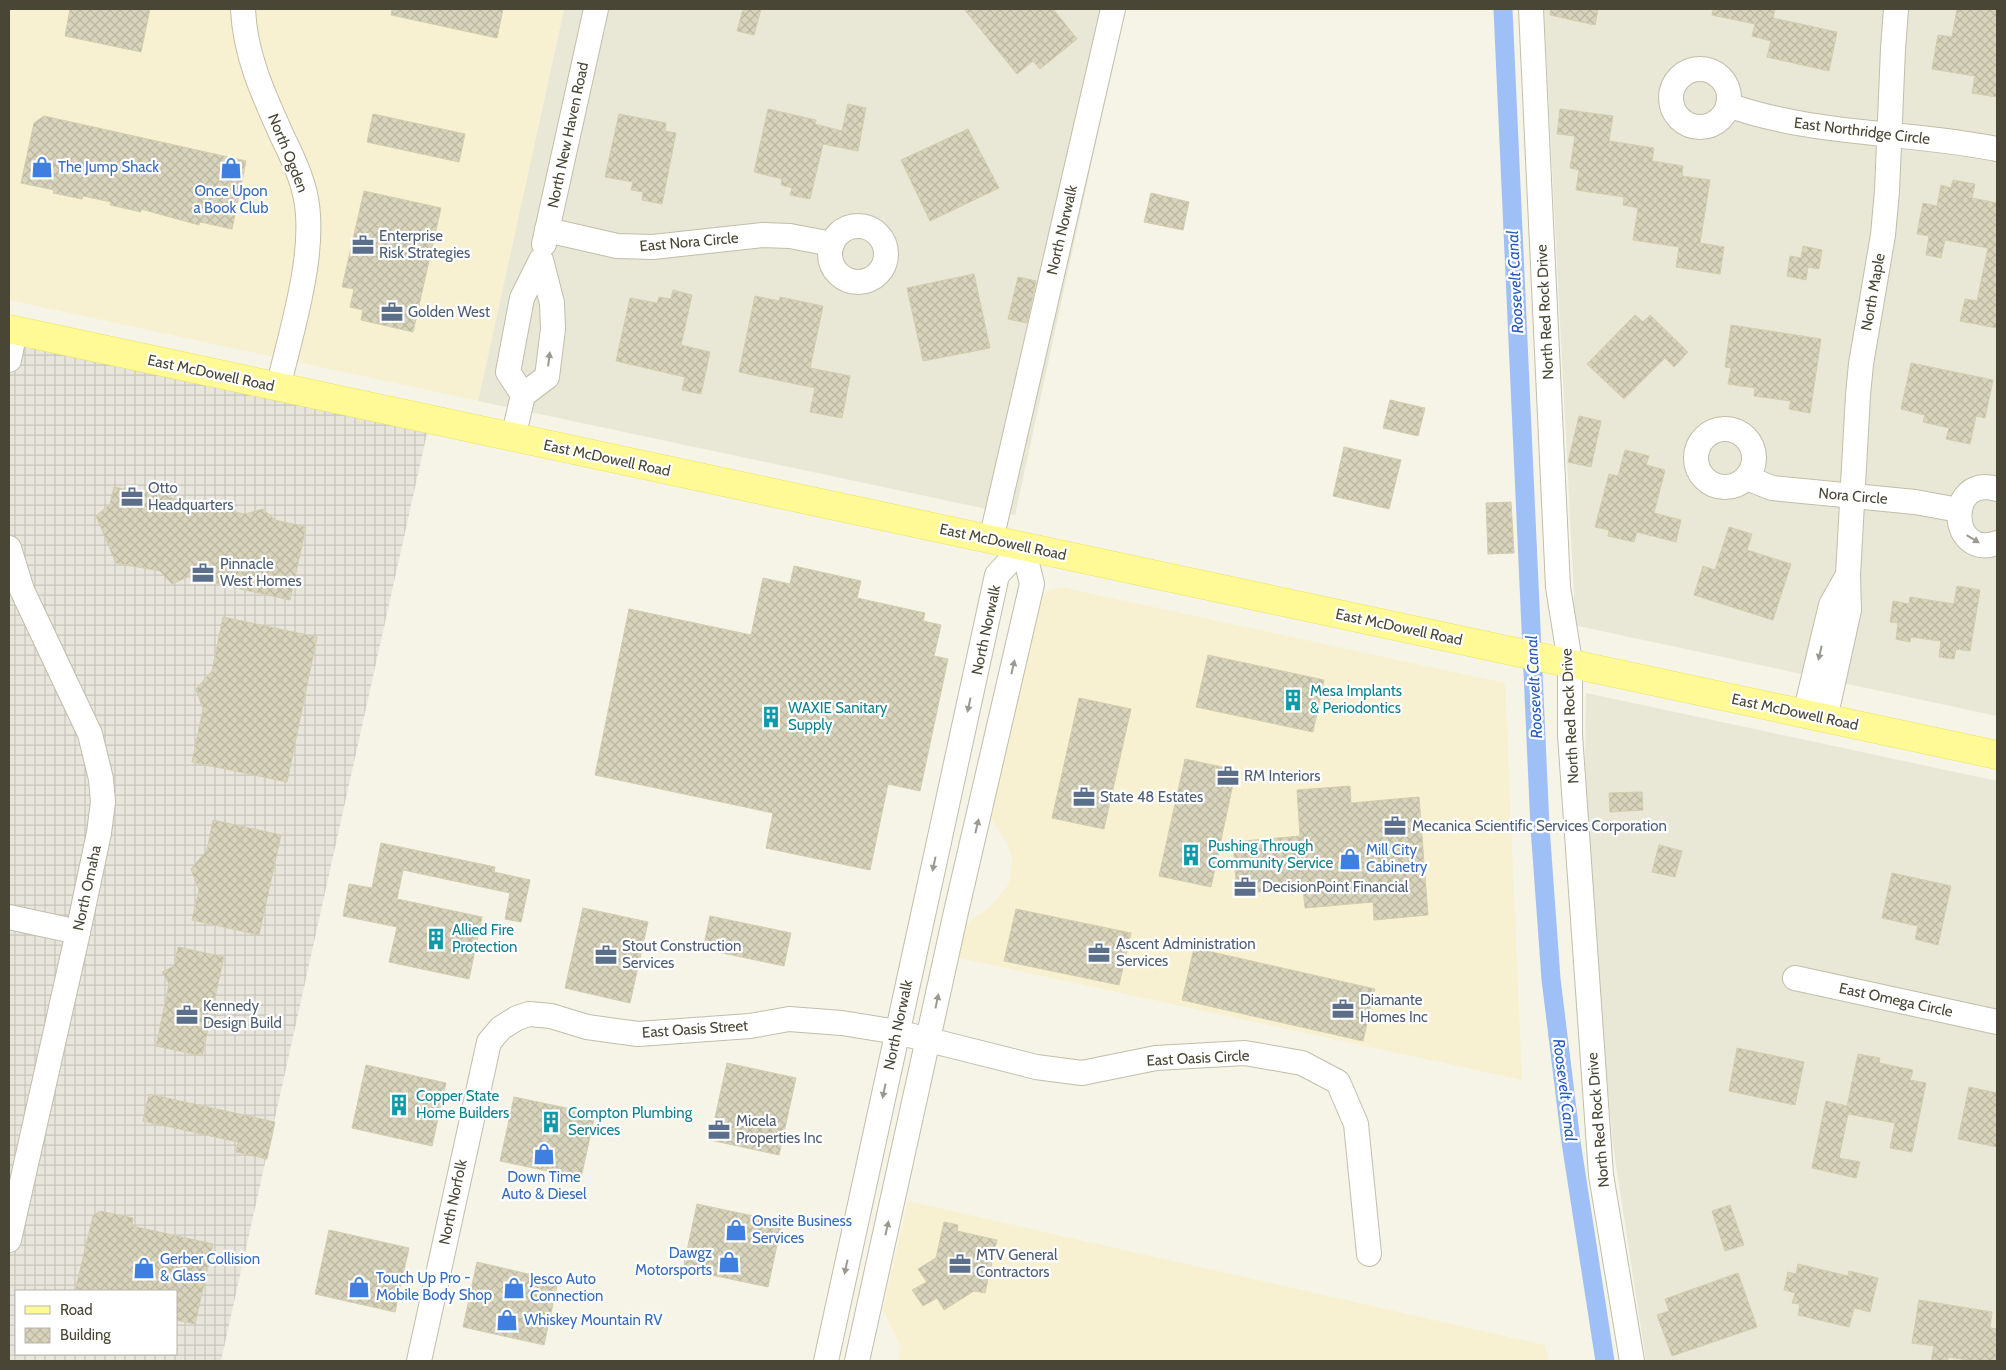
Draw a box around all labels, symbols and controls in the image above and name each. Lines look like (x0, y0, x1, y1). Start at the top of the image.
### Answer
street label: North New Haven Road (544, 60, 592, 210)
street label: North Ogden (264, 111, 312, 195)
street label: East Northridge Circle (1793, 114, 1931, 148)
shop icon: The Jump Shack (29, 154, 55, 180)
shop icon: Once Upon a Book Club (218, 155, 244, 181)
place label: The Jump Shack (58, 158, 159, 176)
place label: Once Upon a Book Club (193, 182, 269, 217)
street label: North Norwalk (1043, 183, 1081, 277)
place label: Enterprise Risk Strategies (379, 227, 470, 262)
street label: East Nora Circle (639, 229, 740, 255)
water label: Roosevelt Canal (1503, 230, 1527, 334)
office icon: Enterprise Risk Strategies (350, 232, 376, 258)
street label: North Red Rock Drive (1532, 244, 1558, 380)
street label: North Maple (1857, 251, 1889, 332)
office icon: Golden West (379, 299, 405, 325)
place label: Golden West (408, 303, 490, 321)
one-way arrow (545, 350, 553, 366)
street label: East McDowell Road (146, 351, 276, 395)
street label: East McDowell Road (542, 436, 672, 480)
place label: Otto Headquarters (148, 479, 233, 514)
office icon: Otto Headquarters (119, 484, 145, 510)
street label: Nora Circle (1818, 484, 1889, 508)
street label: East McDowell Road (938, 520, 1068, 564)
one-way arrow (1967, 535, 1980, 544)
place label: Pinnacle West Homes (220, 555, 302, 590)
office icon: Pinnacle West Homes (190, 560, 216, 586)
street label: North Norwalk (968, 583, 1004, 677)
street label: East McDowell Road (1334, 605, 1464, 649)
water label: Roosevelt Canal (1522, 635, 1546, 739)
one-way arrow (1816, 645, 1824, 660)
street label: North Red Rock Drive (1557, 648, 1583, 784)
one-way arrow (1009, 660, 1017, 675)
place label: Mesa Implants & Periodontics (1310, 682, 1402, 717)
building icon: Mesa Implants & Periodontics (1280, 687, 1306, 713)
street label: East McDowell Road (1730, 690, 1860, 734)
one-way arrow (965, 697, 973, 712)
place label: WAXIE Sanitary Supply (788, 699, 888, 734)
building icon: WAXIE Sanitary Supply (758, 704, 784, 730)
office icon: RM Interiors (1215, 763, 1241, 789)
place label: RM Interiors (1244, 767, 1320, 785)
office icon: State 48 Estates (1071, 784, 1097, 810)
place label: State 48 Estates (1100, 788, 1203, 806)
office icon: Mecanica Scientific Services Corporation (1382, 813, 1408, 839)
place label: Mecanica Scientific Services Corporation (1412, 817, 1667, 835)
one-way arrow (973, 818, 981, 833)
place label: Pushing Through Community Service (1208, 837, 1333, 872)
place label: Mill City Cabinetry (1366, 841, 1428, 876)
building icon: Pushing Through Community Service (1178, 842, 1204, 868)
street label: North Omaha (69, 843, 105, 932)
shop icon: Mill City Cabinetry (1337, 846, 1363, 872)
one-way arrow (930, 856, 938, 871)
office icon: DecisionPoint Financial (1232, 874, 1258, 900)
place label: DecisionPoint Financial (1262, 878, 1409, 896)
place label: Allied Fire Protection (452, 921, 518, 956)
building icon: Allied Fire Protection (423, 926, 449, 952)
place label: Ascent Administration Services (1116, 935, 1256, 970)
place label: Stout Construction Services (622, 937, 741, 972)
office icon: Ascent Administration Services (1086, 940, 1112, 966)
office icon: Stout Construction Services (593, 942, 619, 968)
street label: North Norwalk (880, 978, 916, 1072)
street label: East Omega Circle (1837, 979, 1955, 1021)
place label: Diamante Homes Inc (1360, 991, 1428, 1026)
one-way arrow (933, 994, 941, 1009)
office icon: Diamante Homes Inc (1330, 996, 1356, 1022)
place label: Kennedy Design Build (203, 997, 282, 1032)
office icon: Kennedy Design Build (174, 1002, 200, 1028)
street label: East Oasis Street (641, 1016, 749, 1042)
water label: Roosevelt Canal (1549, 1038, 1581, 1143)
street label: East Oasis Circle (1146, 1046, 1250, 1070)
street label: North Red Rock Drive (1583, 1051, 1613, 1188)
one-way arrow (880, 1083, 888, 1098)
place label: Copper State Home Builders (416, 1087, 509, 1122)
building icon: Copper State Home Builders (386, 1092, 412, 1118)
place label: Compton Plumbing Services (568, 1104, 693, 1139)
building icon: Compton Plumbing Services (538, 1109, 564, 1135)
place label: Micela Properties Inc (736, 1112, 823, 1147)
office icon: Micela Properties Inc (706, 1117, 732, 1143)
shop icon: Down Time Auto & Diesel (531, 1141, 557, 1167)
street label: North Norfolk (435, 1158, 471, 1246)
place label: Down Time Auto & Diesel (501, 1168, 587, 1203)
place label: Onsite Business Services (752, 1212, 852, 1247)
shop icon: Onsite Business Services (723, 1217, 749, 1243)
one-way arrow (883, 1221, 891, 1236)
place label: Dawgz Motorsports (635, 1244, 712, 1279)
place label: MTV General Contractors (976, 1246, 1058, 1281)
shop icon: Dawgz Motorsports (716, 1249, 742, 1275)
place label: Gerber Collision & Glass (160, 1250, 260, 1285)
office icon: MTV General Contractors (947, 1251, 973, 1277)
shop icon: Gerber Collision & Glass (131, 1255, 157, 1281)
one-way arrow (842, 1259, 850, 1274)
place label: Touch Up Pro - Mobile Body Shop (376, 1269, 492, 1304)
place label: Jesco Auto Connection (529, 1270, 603, 1305)
shop icon: Touch Up Pro - Mobile Body Shop (346, 1274, 372, 1300)
shop icon: Jesco Auto Connection (501, 1275, 527, 1301)
legend (15, 1290, 178, 1355)
text: Road (60, 1301, 93, 1319)
shop icon: Whiskey Mountain RV (494, 1307, 520, 1333)
place label: Whiskey Mountain RV (524, 1311, 663, 1329)
text: Building (60, 1326, 111, 1344)

